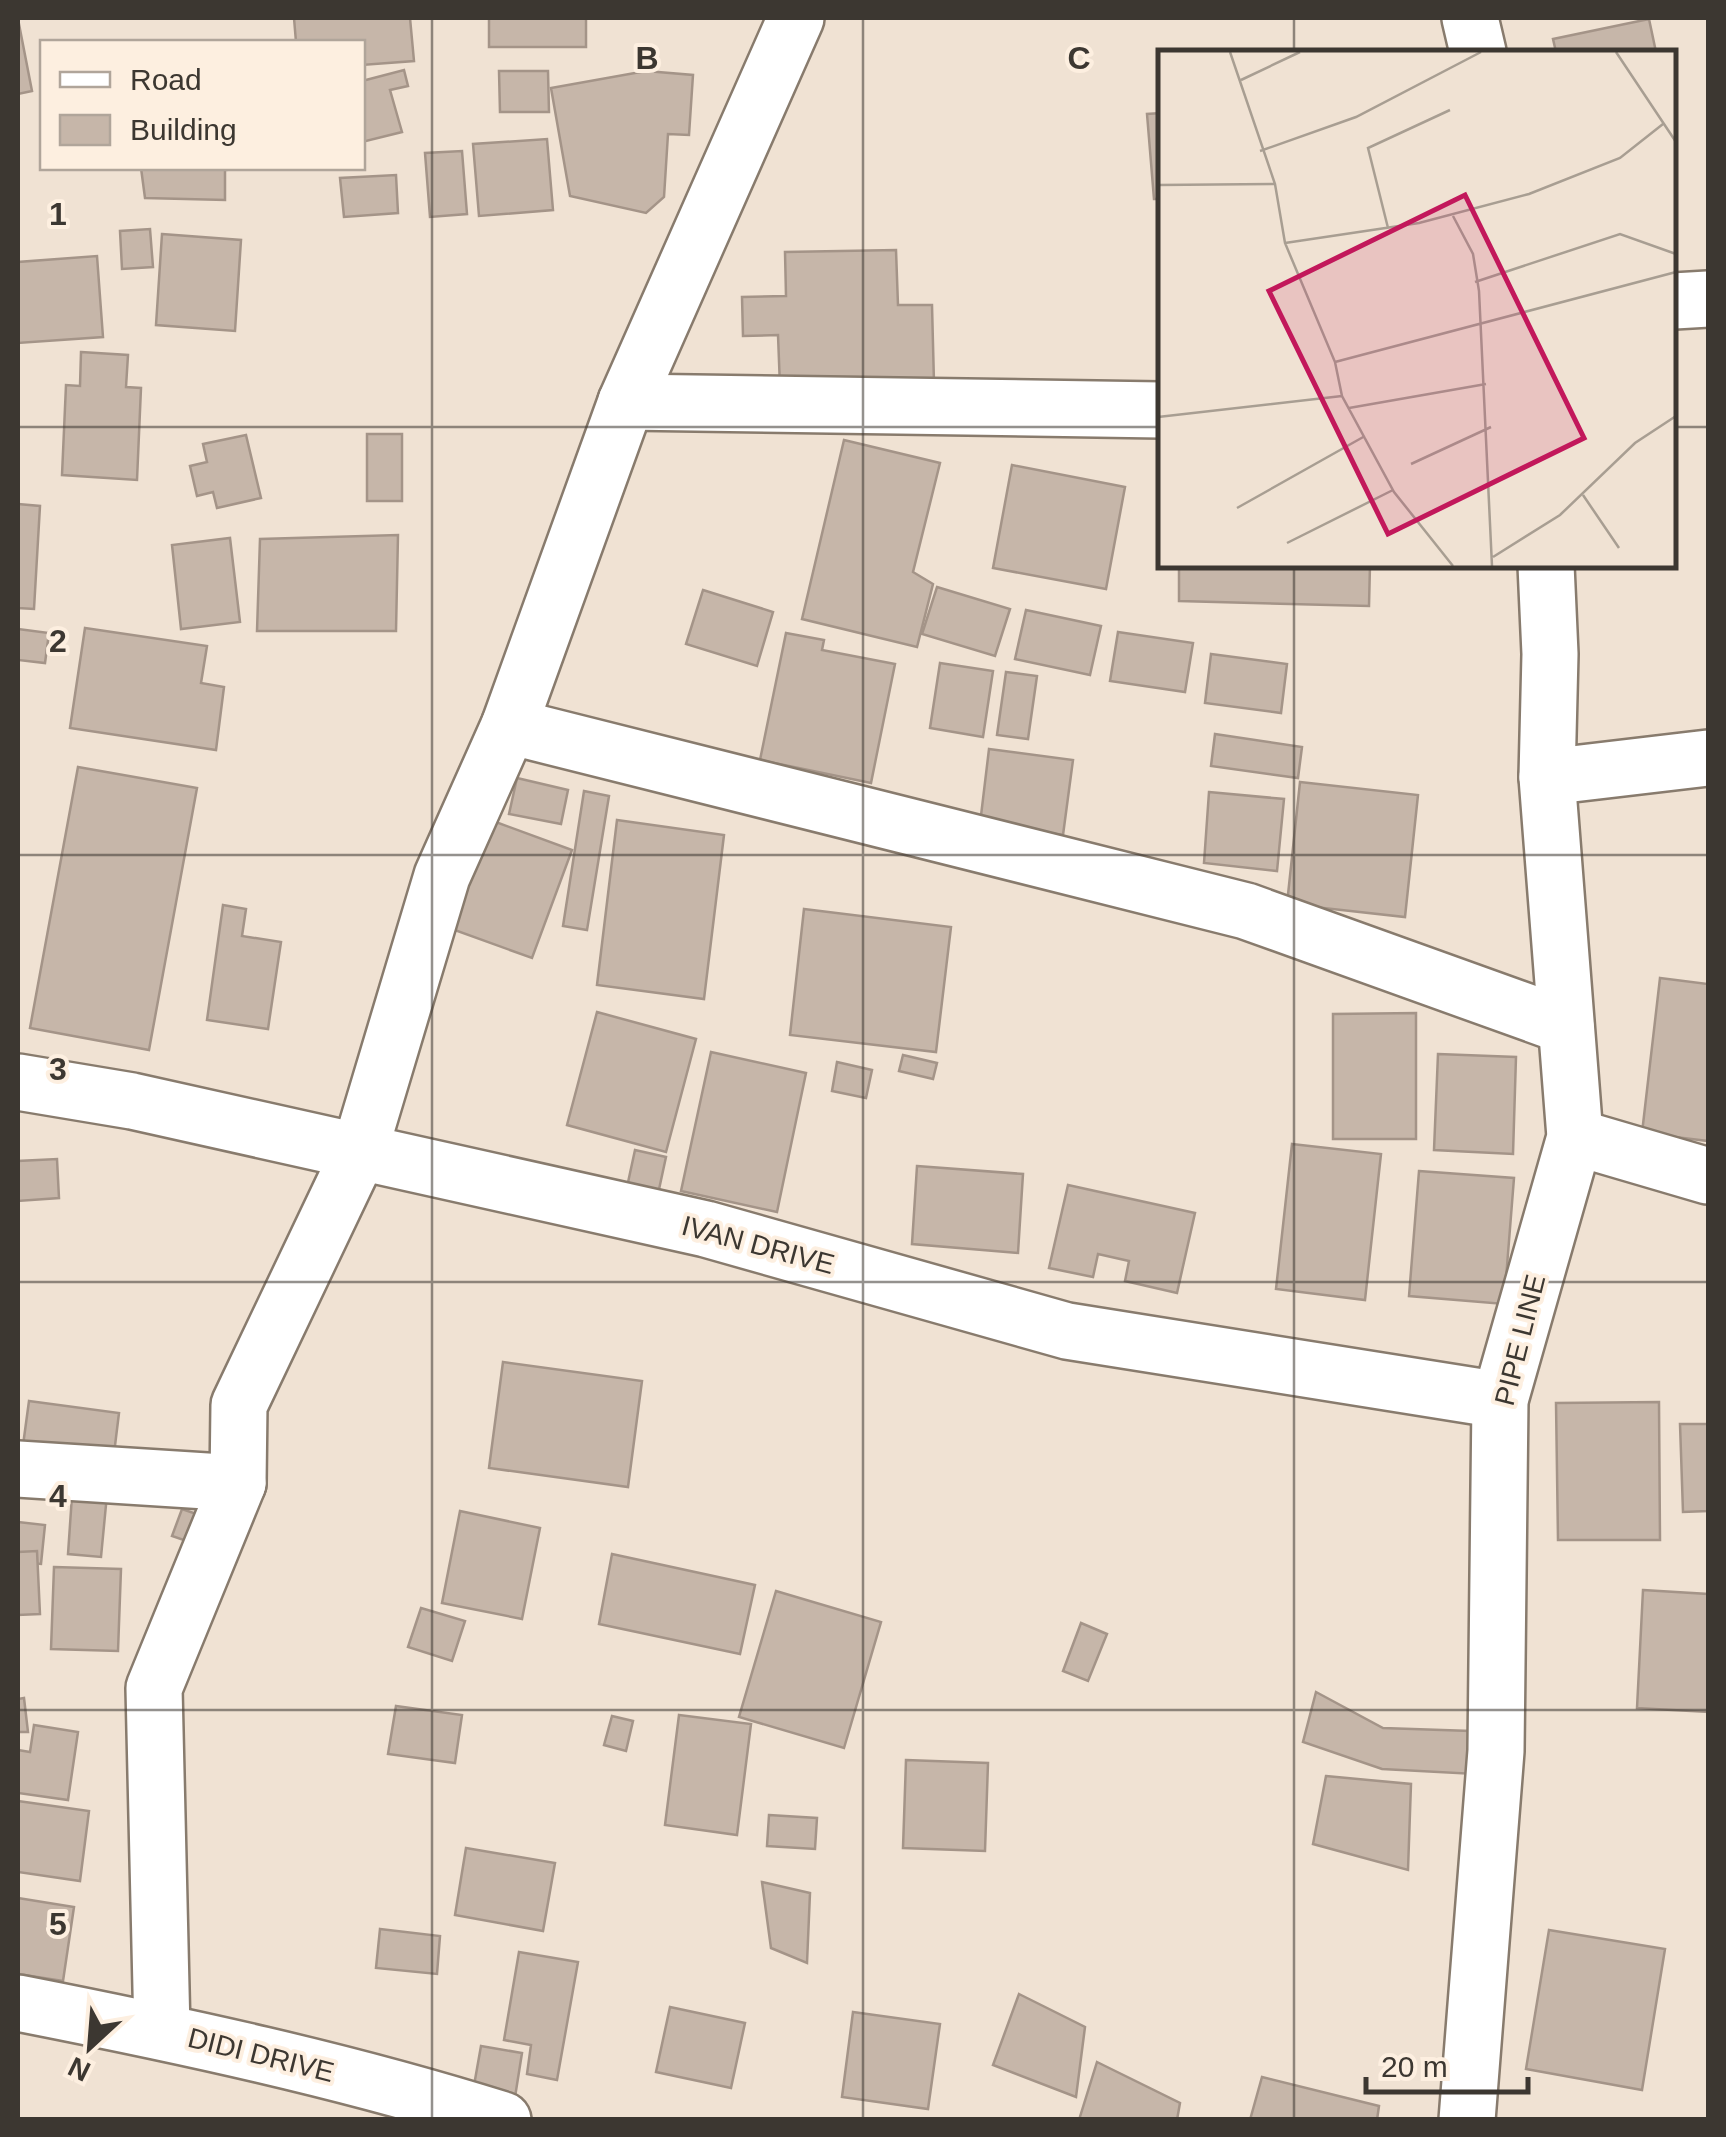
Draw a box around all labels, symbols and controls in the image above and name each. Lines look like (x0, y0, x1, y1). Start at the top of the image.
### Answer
legend (40, 40, 365, 170)
text: B (635, 40, 659, 76)
text: C (1067, 40, 1091, 76)
inset map (1158, 50, 1676, 568)
text: Road (130, 63, 202, 96)
text: Building (130, 113, 237, 146)
text: 1 (49, 196, 67, 232)
text: 2 (49, 623, 67, 659)
text: 3 (49, 1051, 67, 1087)
street label: IVAN DRIVE (678, 1210, 838, 1280)
street label: PIPE LINE (1489, 1271, 1551, 1409)
text: 4 (49, 1478, 67, 1514)
text: 5 (49, 1906, 67, 1942)
north arrow (40, 1997, 140, 2097)
street label: DIDI DRIVE (185, 2022, 337, 2088)
scale bar (1366, 2032, 1528, 2094)
text: 20 m (1381, 2050, 1448, 2083)
text: N (63, 2051, 95, 2087)

